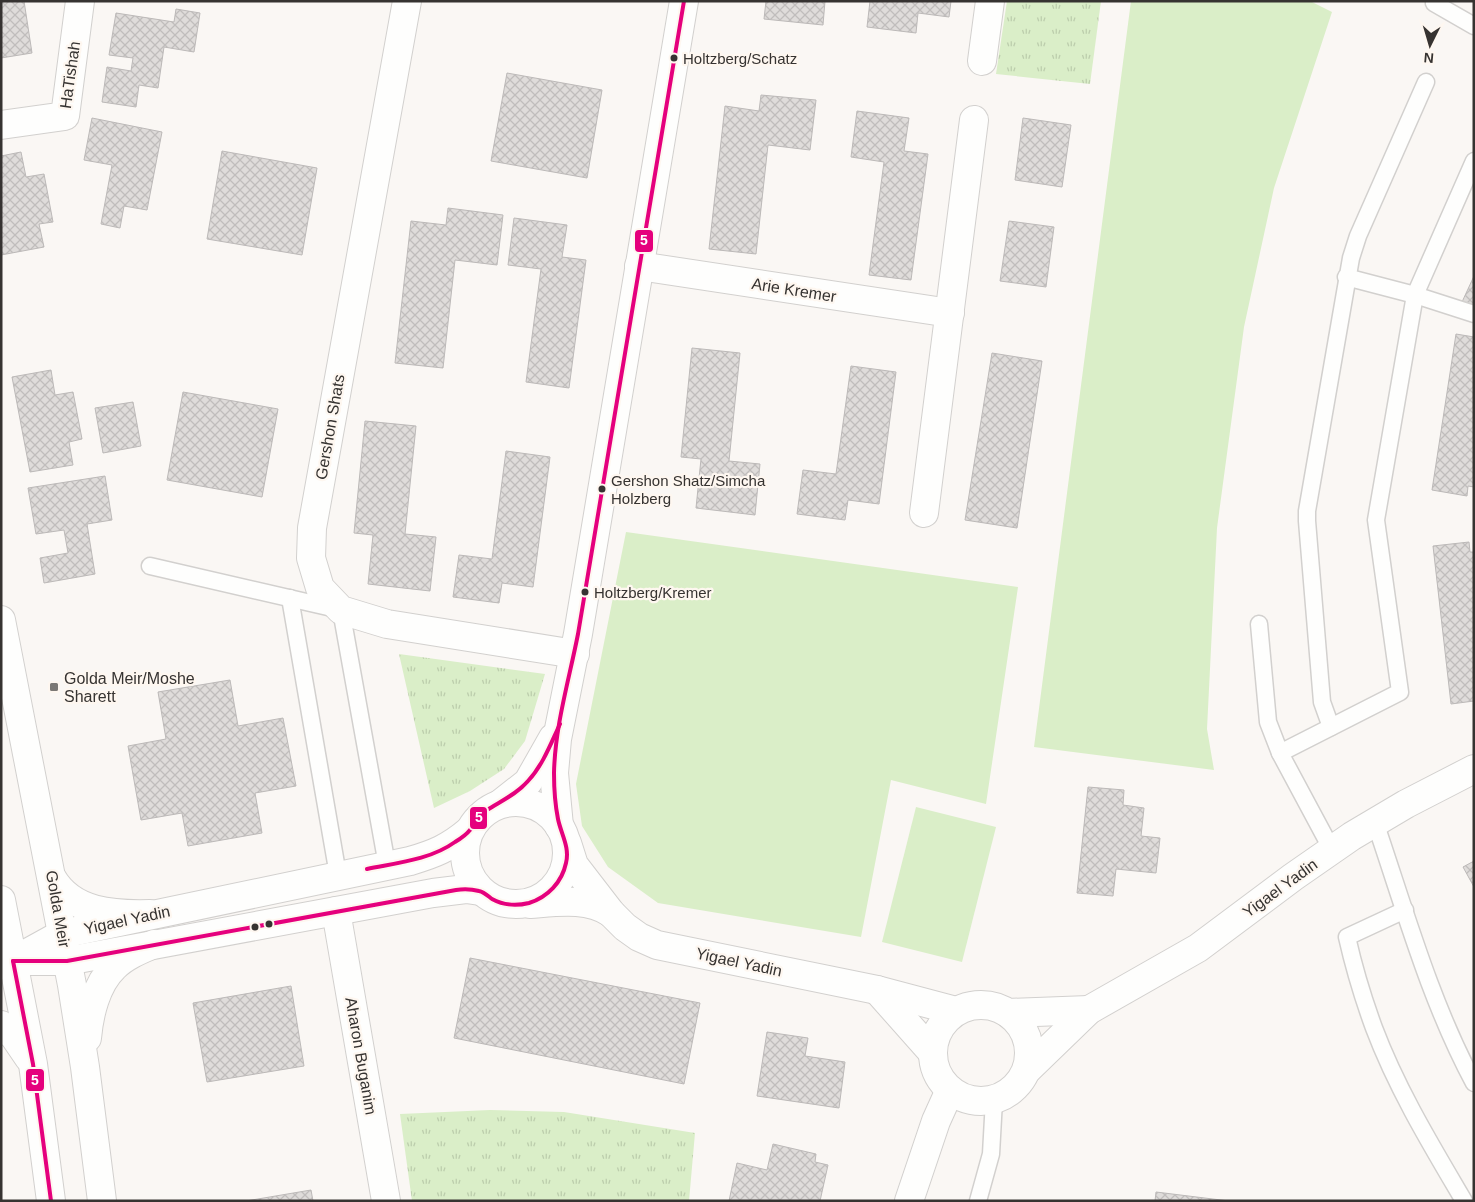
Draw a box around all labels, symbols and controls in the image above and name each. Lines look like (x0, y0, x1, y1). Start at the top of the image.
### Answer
north arrow (1405, 20, 1455, 70)
street label: HaTishah (57, 40, 83, 110)
place label: Holtzberg/Schatz (683, 50, 797, 67)
text: N (1423, 50, 1435, 66)
marker: Holtzberg/Schatz (669, 53, 679, 63)
line badge: 5 (634, 229, 654, 253)
text: 5 (640, 232, 648, 248)
street label: Arie Kremer (751, 275, 838, 305)
street label: Gershon Shats (312, 373, 348, 481)
place label: Gershon Shatz/Simcha Holzberg (611, 472, 766, 507)
marker: Gershon Shatz/Simcha Holzberg (597, 484, 607, 494)
place label: Holtzberg/Kremer (594, 584, 712, 601)
marker: Holtzberg/Kremer (580, 587, 590, 597)
place label: Golda Meir/Moshe Sharett (64, 670, 195, 705)
marker: Golda Meir/Moshe Sharett (48, 681, 60, 693)
line badge: 5 (469, 806, 488, 830)
text: 5 (475, 809, 483, 825)
street label: Yigael Yadin (1239, 855, 1321, 921)
street label: Golda Meir (43, 869, 73, 950)
street label: Yigael Yadin (82, 903, 172, 937)
unlabelled marker (264, 919, 274, 929)
unlabelled marker (250, 922, 260, 932)
street label: Yigael Yadin (694, 945, 784, 979)
street label: Aharon Buganim (342, 996, 380, 1116)
line badge: 5 (25, 1068, 45, 1092)
text: 5 (31, 1072, 39, 1088)

